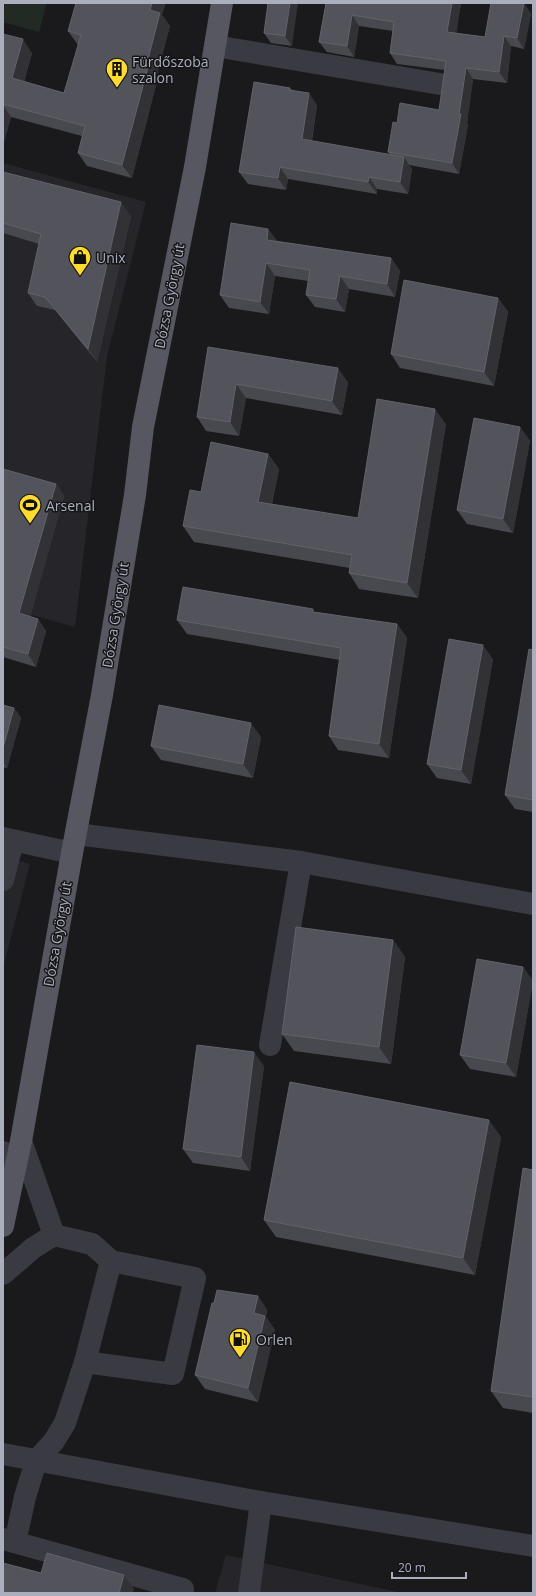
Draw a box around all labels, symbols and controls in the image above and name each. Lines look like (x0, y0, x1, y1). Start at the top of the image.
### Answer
place label: Fürdőszoba szalon (132, 52, 209, 87)
building icon: Fürdőszoba szalon (104, 56, 130, 89)
street label: Dózsa György út (150, 242, 188, 350)
shop icon: Unix (67, 244, 93, 277)
place label: Unix (96, 248, 126, 267)
sports icon: Arsenal (17, 492, 43, 525)
place label: Arsenal (46, 496, 95, 515)
street label: Dózsa György út (97, 561, 133, 669)
street label: Dózsa György út (38, 880, 76, 988)
fuel station icon: Orlen (227, 1326, 253, 1359)
place label: Orlen (256, 1330, 293, 1349)
scale bar (392, 1554, 466, 1580)
text: 20 m (398, 1559, 426, 1576)

